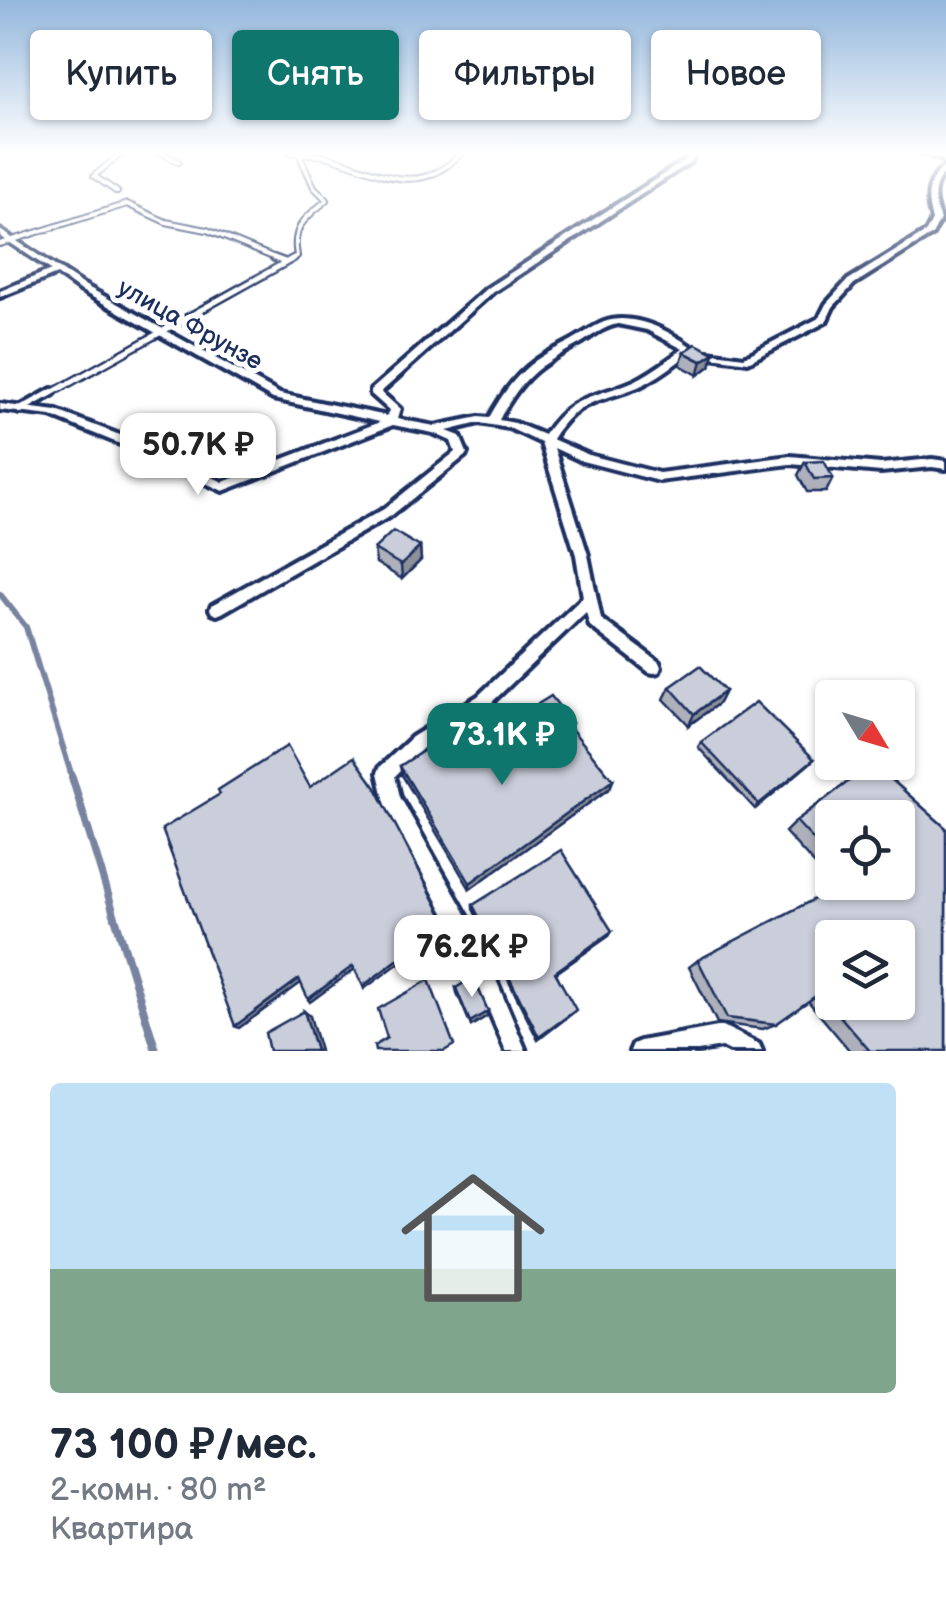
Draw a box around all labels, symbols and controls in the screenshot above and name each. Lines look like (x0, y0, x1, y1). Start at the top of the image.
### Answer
chip: Купить (30, 30, 212, 120)
chip: Снять (232, 30, 399, 120)
chip: Фильтры (419, 30, 631, 120)
chip: Новое (651, 30, 821, 120)
street label: улица Фрунзе (112, 272, 268, 378)
pin: 50.7K ₽ (106, 413, 290, 498)
text: 50.7K ₽ (142, 426, 254, 465)
north arrow (815, 680, 915, 780)
map controls (815, 680, 915, 1020)
pin: 73.1K ₽ (410, 703, 594, 788)
text: 73.1K ₽ (449, 716, 555, 755)
button: locate (815, 800, 915, 900)
pin: 76.2K ₽ (380, 915, 564, 1000)
button: layers (815, 920, 915, 1020)
text: 76.2K ₽ (416, 928, 528, 967)
icon: home (383, 1148, 563, 1328)
text: 73 100 ₽/мес. (50, 1420, 317, 1471)
text: 2-комн. · 80 m² (50, 1471, 266, 1510)
text: Квартира (50, 1510, 193, 1549)

